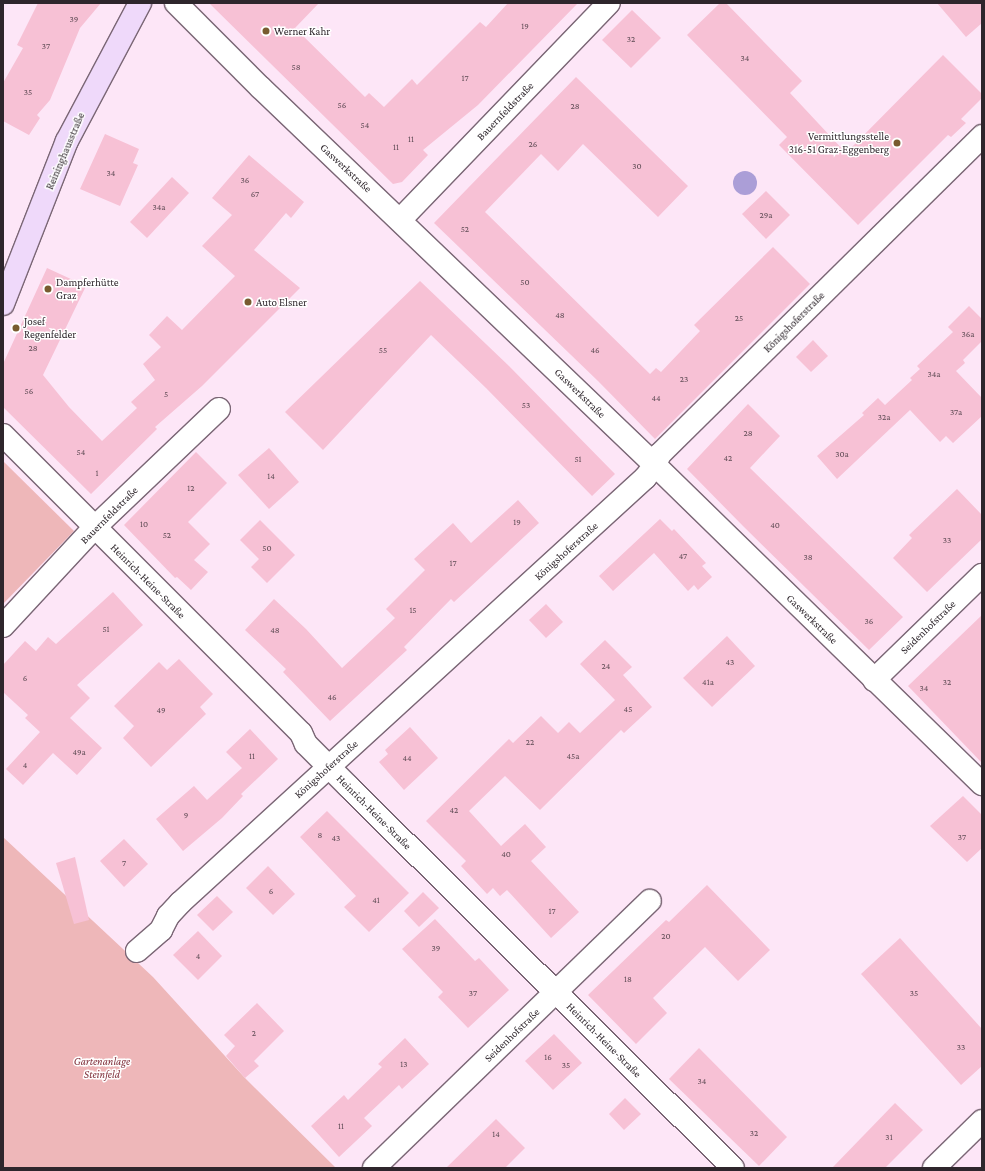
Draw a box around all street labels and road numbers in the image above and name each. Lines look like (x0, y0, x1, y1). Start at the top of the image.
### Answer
street label: Bauernfeldstraße (474, 79, 536, 143)
street label: Reininghausstraße (43, 110, 87, 192)
street label: Gaswerkstraße (317, 141, 375, 195)
street label: Königshoferstraße (761, 289, 827, 355)
street label: Gaswerkstraße (552, 365, 608, 421)
street label: Bauernfeldstraße (77, 483, 141, 547)
street label: Königshoferstraße (532, 519, 600, 583)
street label: Heinrich-Heine-Straße (108, 541, 188, 621)
street label: Gaswerkstraße (784, 591, 840, 647)
street label: Seidenhofstraße (898, 597, 958, 657)
street label: Königshoferstraße (292, 737, 360, 801)
street label: Heinrich-Heine-Straße (334, 772, 414, 852)
street label: Heinrich-Heine-Straße (564, 1000, 644, 1080)
street label: Seidenhofstraße (482, 1005, 542, 1065)

